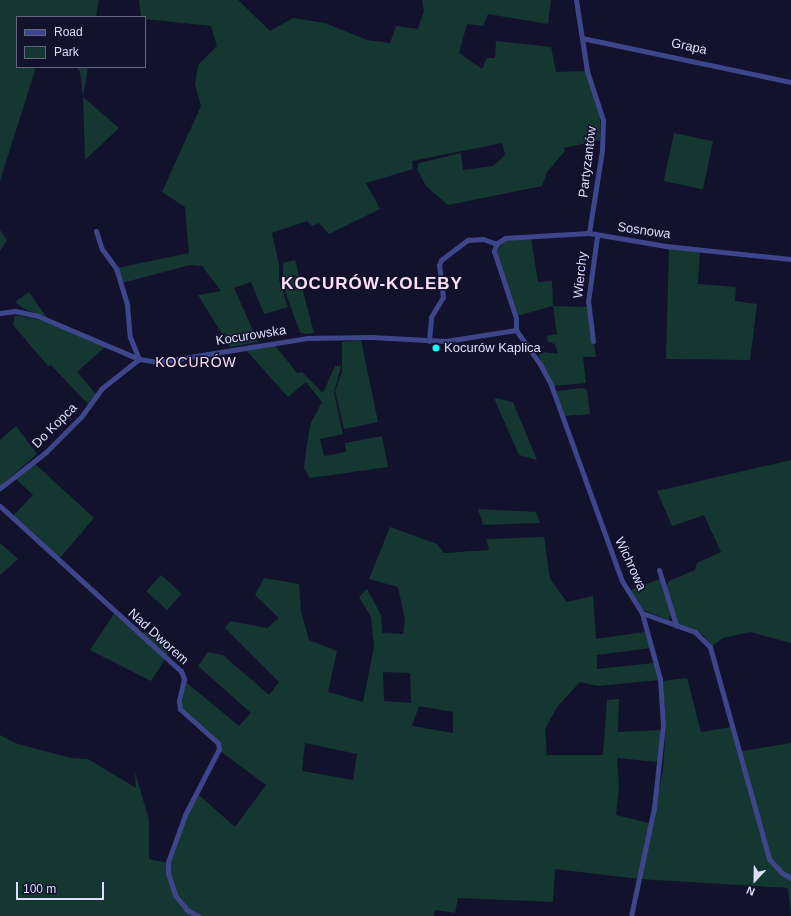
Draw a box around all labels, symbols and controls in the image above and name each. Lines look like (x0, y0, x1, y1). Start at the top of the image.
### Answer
legend (16, 16, 146, 68)
text: Road (54, 25, 83, 39)
street label: Grapa (670, 36, 708, 58)
text: Park (54, 45, 79, 59)
street label: Partyzantów (576, 126, 600, 198)
street label: Sosnowa (616, 220, 672, 242)
street label: Wierchy (571, 251, 591, 299)
district label: KOCURÓW-KOLEBY (281, 274, 463, 294)
street label: Kocurowska (215, 323, 287, 349)
place label: Kocurów Kaplica (444, 340, 541, 356)
marker: Kocurów Kaplica (431, 343, 441, 353)
district label: KOCURÓW (155, 354, 237, 370)
street label: Do Kopca (29, 400, 81, 452)
street label: Wichrowa (611, 535, 649, 593)
street label: Nad Dworem (125, 606, 191, 668)
north arrow (735, 860, 775, 900)
scale bar (18, 874, 106, 900)
text: 100 m (23, 882, 56, 896)
text: N (745, 884, 756, 898)

